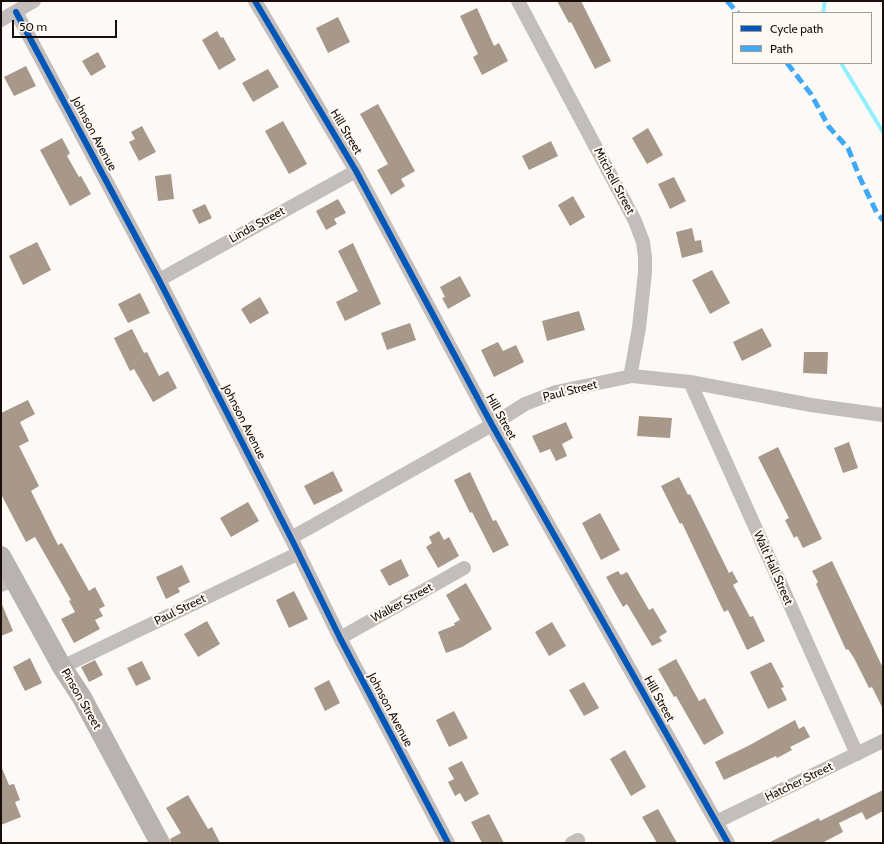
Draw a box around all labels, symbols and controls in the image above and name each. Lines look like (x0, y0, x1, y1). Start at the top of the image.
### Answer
scale bar (14, 12, 119, 38)
legend (732, 12, 872, 64)
text: 50 m (19, 19, 47, 34)
text: Cycle path (770, 21, 823, 36)
text: Path (770, 41, 793, 56)
street label: Johnson Avenue (68, 95, 120, 173)
street label: Hill Street (327, 107, 365, 157)
street label: Mitchell Street (590, 145, 638, 217)
street label: Linda Street (227, 204, 287, 246)
street label: Paul Street (542, 377, 598, 405)
street label: Johnson Avenue (219, 382, 269, 462)
street label: Hill Street (483, 392, 519, 442)
street label: Walt Hall Street (750, 529, 796, 607)
street label: Walker Street (369, 580, 435, 626)
street label: Paul Street (152, 591, 208, 629)
street label: Pinson Street (58, 666, 104, 732)
street label: Johnson Avenue (364, 671, 416, 749)
street label: Hill Street (641, 674, 677, 724)
street label: Hatcher Street (763, 759, 835, 805)

